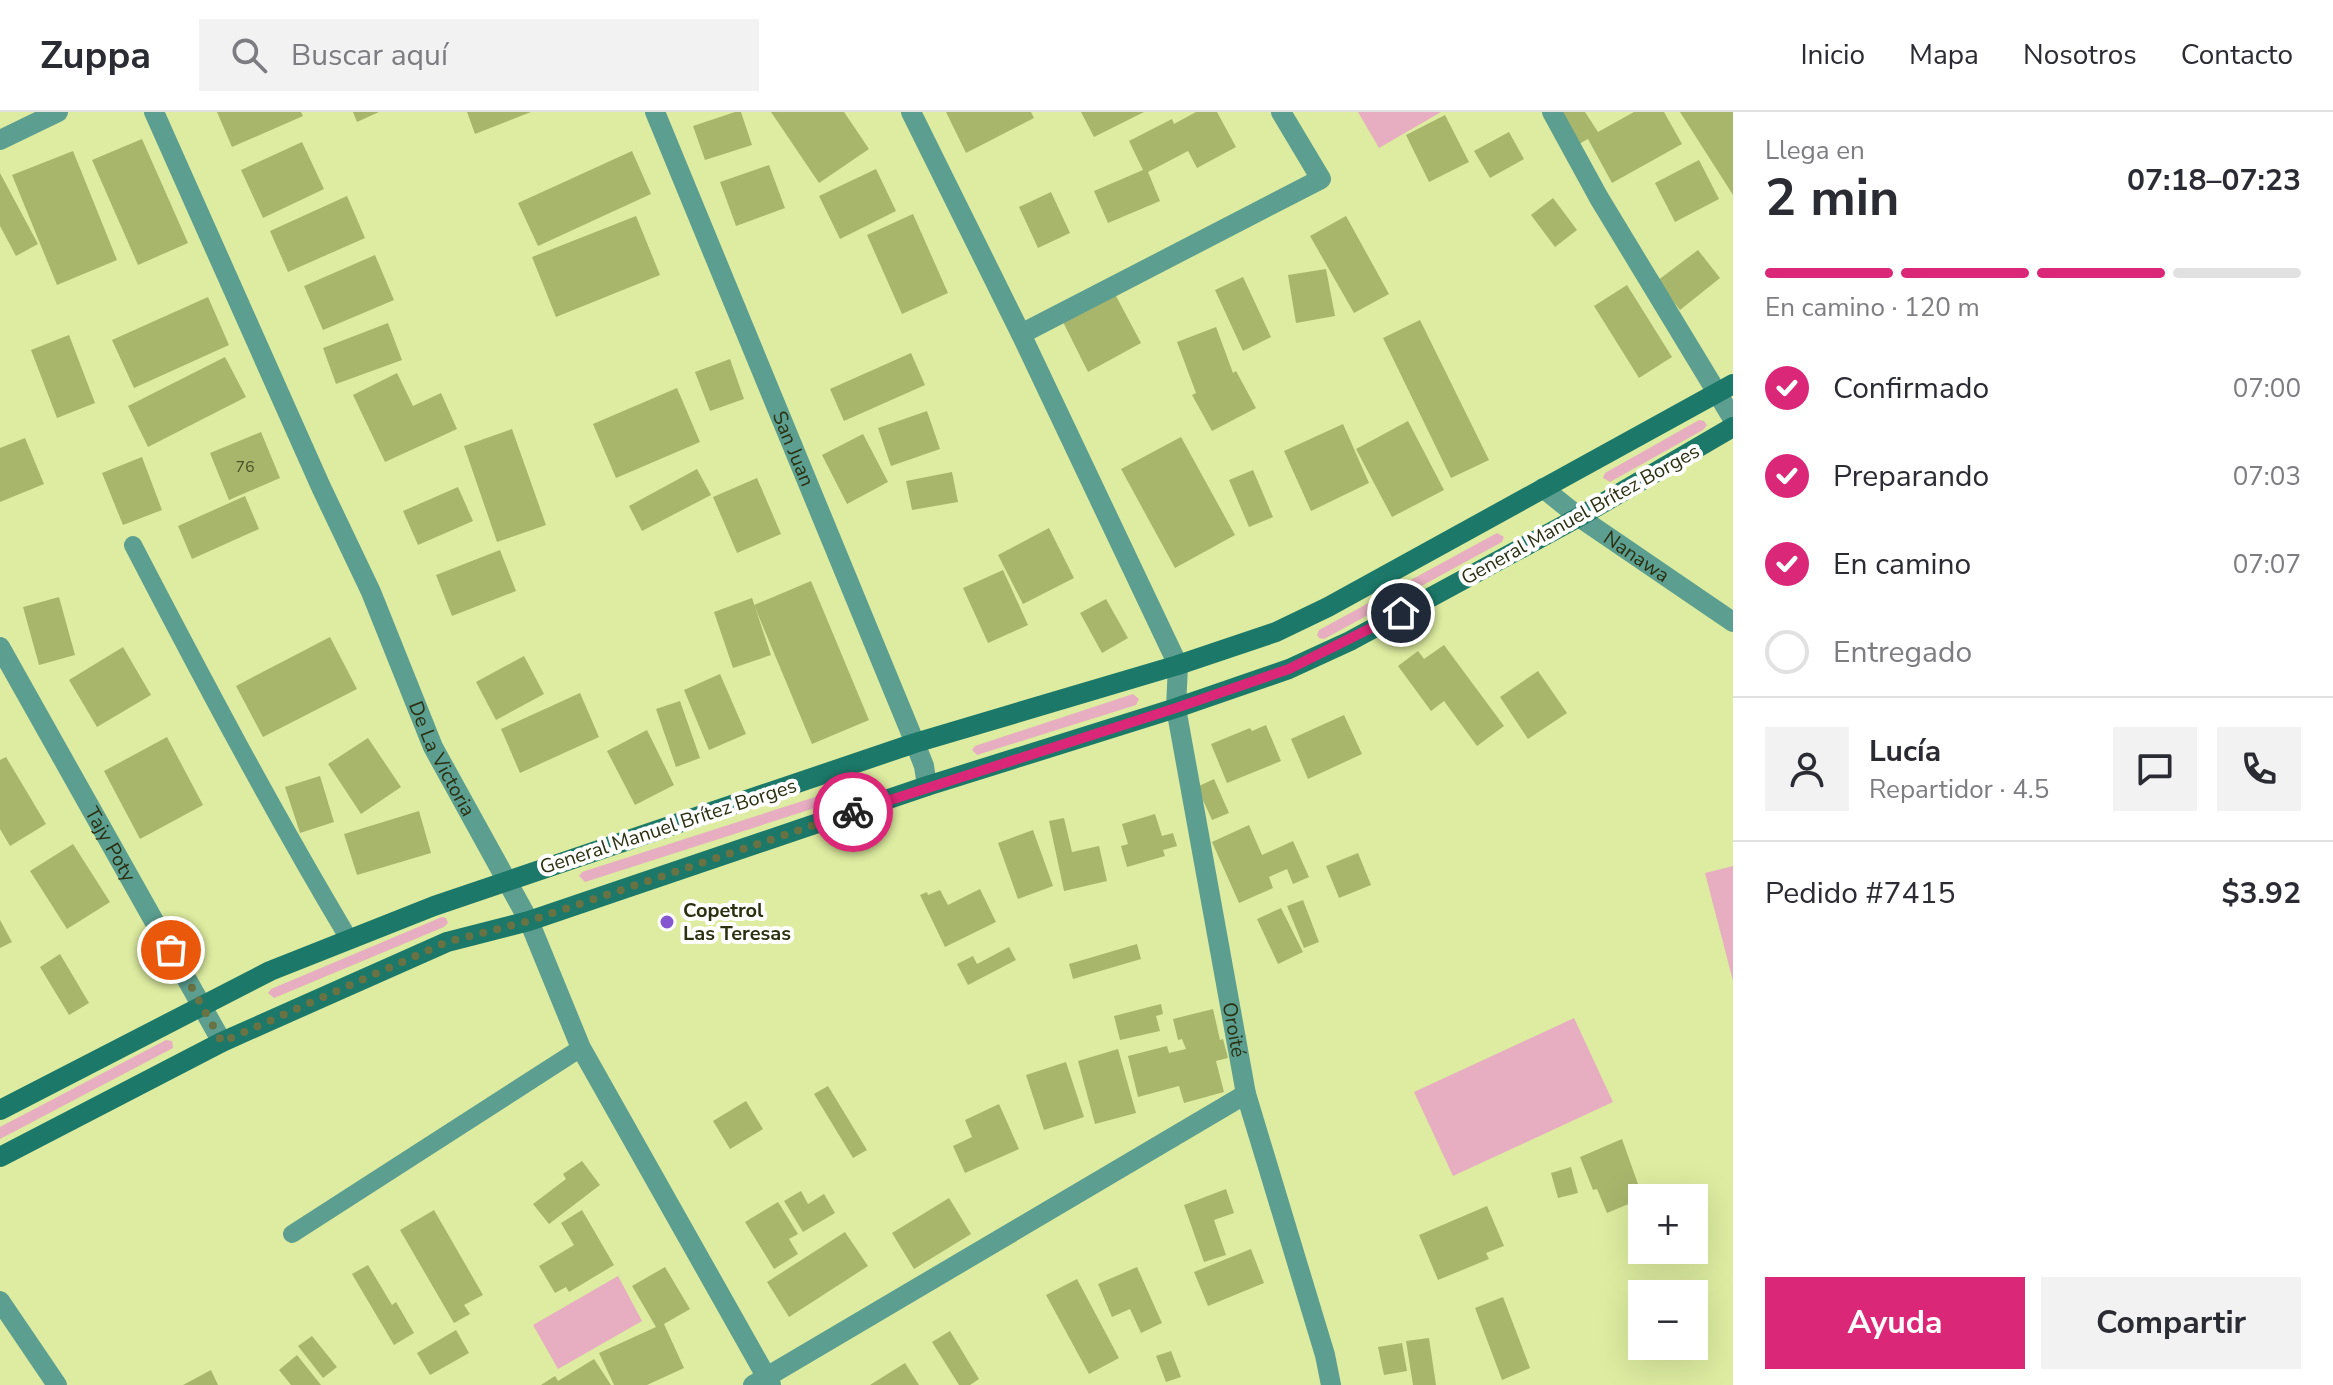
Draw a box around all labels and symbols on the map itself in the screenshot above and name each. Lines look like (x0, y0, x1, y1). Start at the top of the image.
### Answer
street label: San Juan (766, 407, 821, 490)
street label: General Manuel Brítez Borges (1456, 437, 1704, 591)
house number: 76 (235, 456, 255, 478)
street label: Nanawa (1598, 525, 1675, 589)
pin (1367, 579, 1435, 647)
street label: De La Victoria (402, 697, 482, 821)
street label: General Manuel Brítez Borges (536, 772, 800, 881)
courier (813, 772, 893, 852)
street label: Tajy Poty (78, 802, 142, 887)
place label: Copetrol Las Teresas (683, 897, 791, 947)
marker: Copetrol Las Teresas (658, 913, 676, 931)
pin (137, 916, 205, 984)
street label: Oroité (1216, 1000, 1252, 1060)

